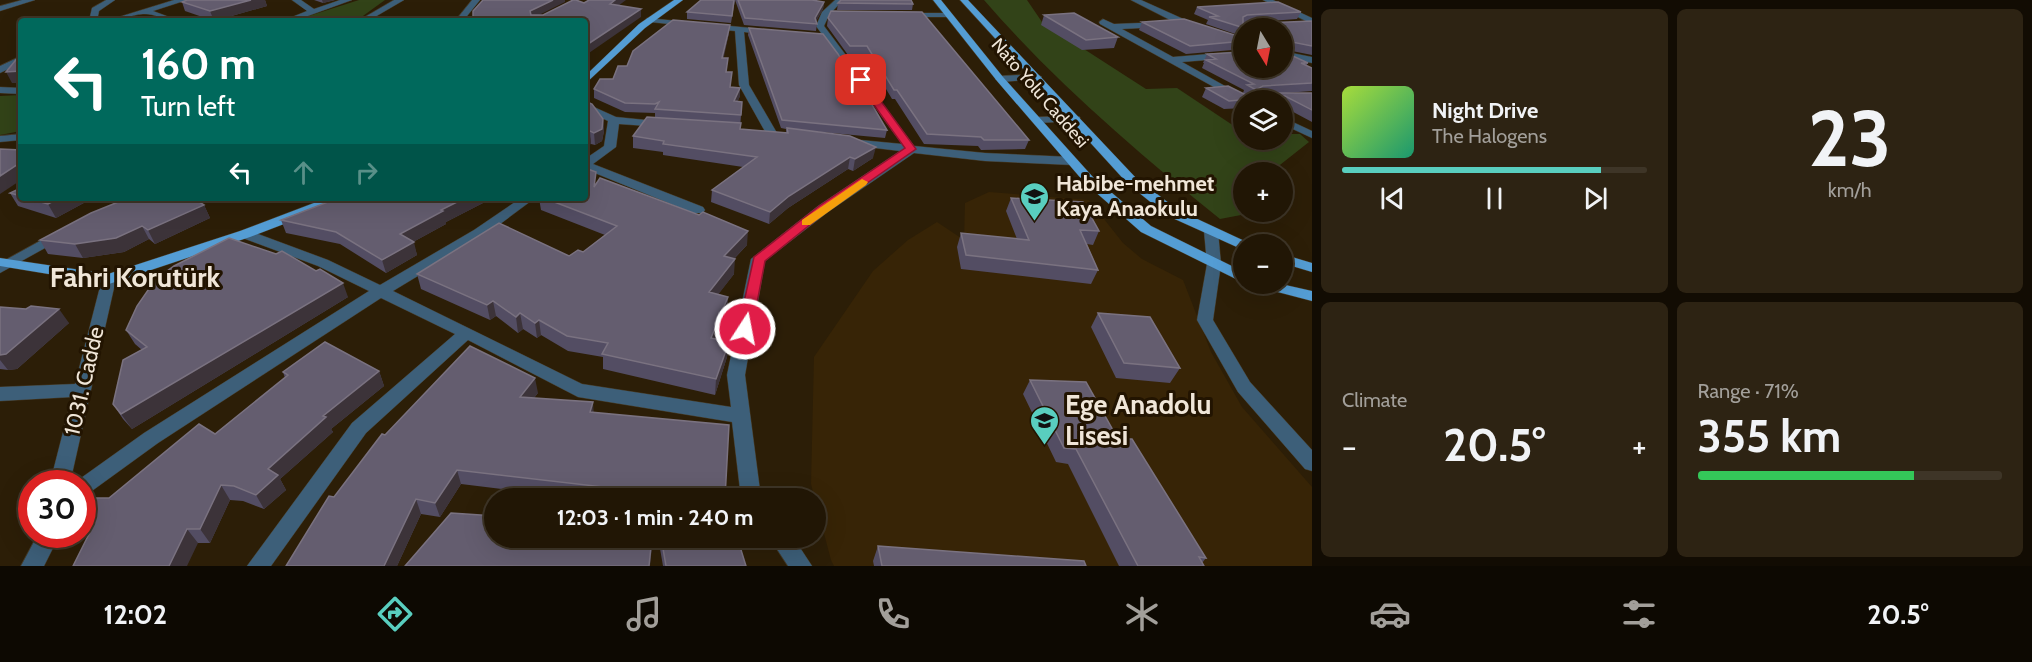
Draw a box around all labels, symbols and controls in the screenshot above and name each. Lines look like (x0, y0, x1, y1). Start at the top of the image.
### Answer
north arrow (1233, 18, 1293, 78)
map controls (1233, 18, 1293, 294)
street label: Nato Yolu Caddesi (987, 34, 1093, 152)
text: 160 m (141, 38, 256, 90)
icon: left (42, 42, 120, 120)
pin (835, 54, 886, 105)
icon: arrive (844, 63, 877, 96)
text: Turn left (141, 90, 235, 123)
button: layers (1233, 90, 1293, 150)
text: 23 (1808, 91, 1891, 186)
text: Night Drive (1432, 97, 1538, 124)
text: The Halogens (1432, 124, 1547, 148)
icon: left (224, 156, 257, 189)
icon: ahead (287, 156, 320, 189)
icon: right (350, 156, 383, 189)
button: + (1233, 162, 1293, 222)
place label: Habibe-mehmet Kaya Anaokulu (1056, 170, 1215, 222)
text: km/h (1828, 178, 1872, 202)
school or university icon: Habibe-mehmet Kaya Anaokulu (1019, 180, 1051, 222)
icon: previous (1376, 182, 1409, 215)
icon: pause (1478, 182, 1511, 215)
icon: next (1579, 182, 1612, 215)
button: − (1233, 234, 1293, 294)
district label: Fahri Korutürk (50, 260, 221, 294)
position arrow (713, 297, 777, 361)
street label: 1031. Cadde (58, 324, 110, 438)
text: Range · 71% (1698, 379, 1799, 403)
place label: Ege Anadolu Lisesi (1065, 388, 1211, 452)
text: Climate (1342, 388, 1407, 412)
school or university icon: Ege Anadolu Lisesi (1028, 404, 1060, 446)
text: 355 km (1698, 409, 1841, 463)
text: 20.5° (1443, 418, 1545, 472)
text: − (1342, 426, 1357, 466)
text: + (1632, 426, 1647, 466)
speed limit sign: 30 (18, 470, 96, 548)
text: 12:03 · 1 min · 240 m (557, 504, 753, 531)
icon: directions (374, 593, 416, 635)
icon: music (623, 593, 665, 635)
icon: phone (872, 593, 914, 635)
icon: climate (1121, 593, 1163, 635)
icon: car (1369, 593, 1411, 635)
icon: filters (1618, 593, 1660, 635)
text: 12:02 (103, 598, 167, 631)
text: 20.5° (1867, 598, 1929, 631)

